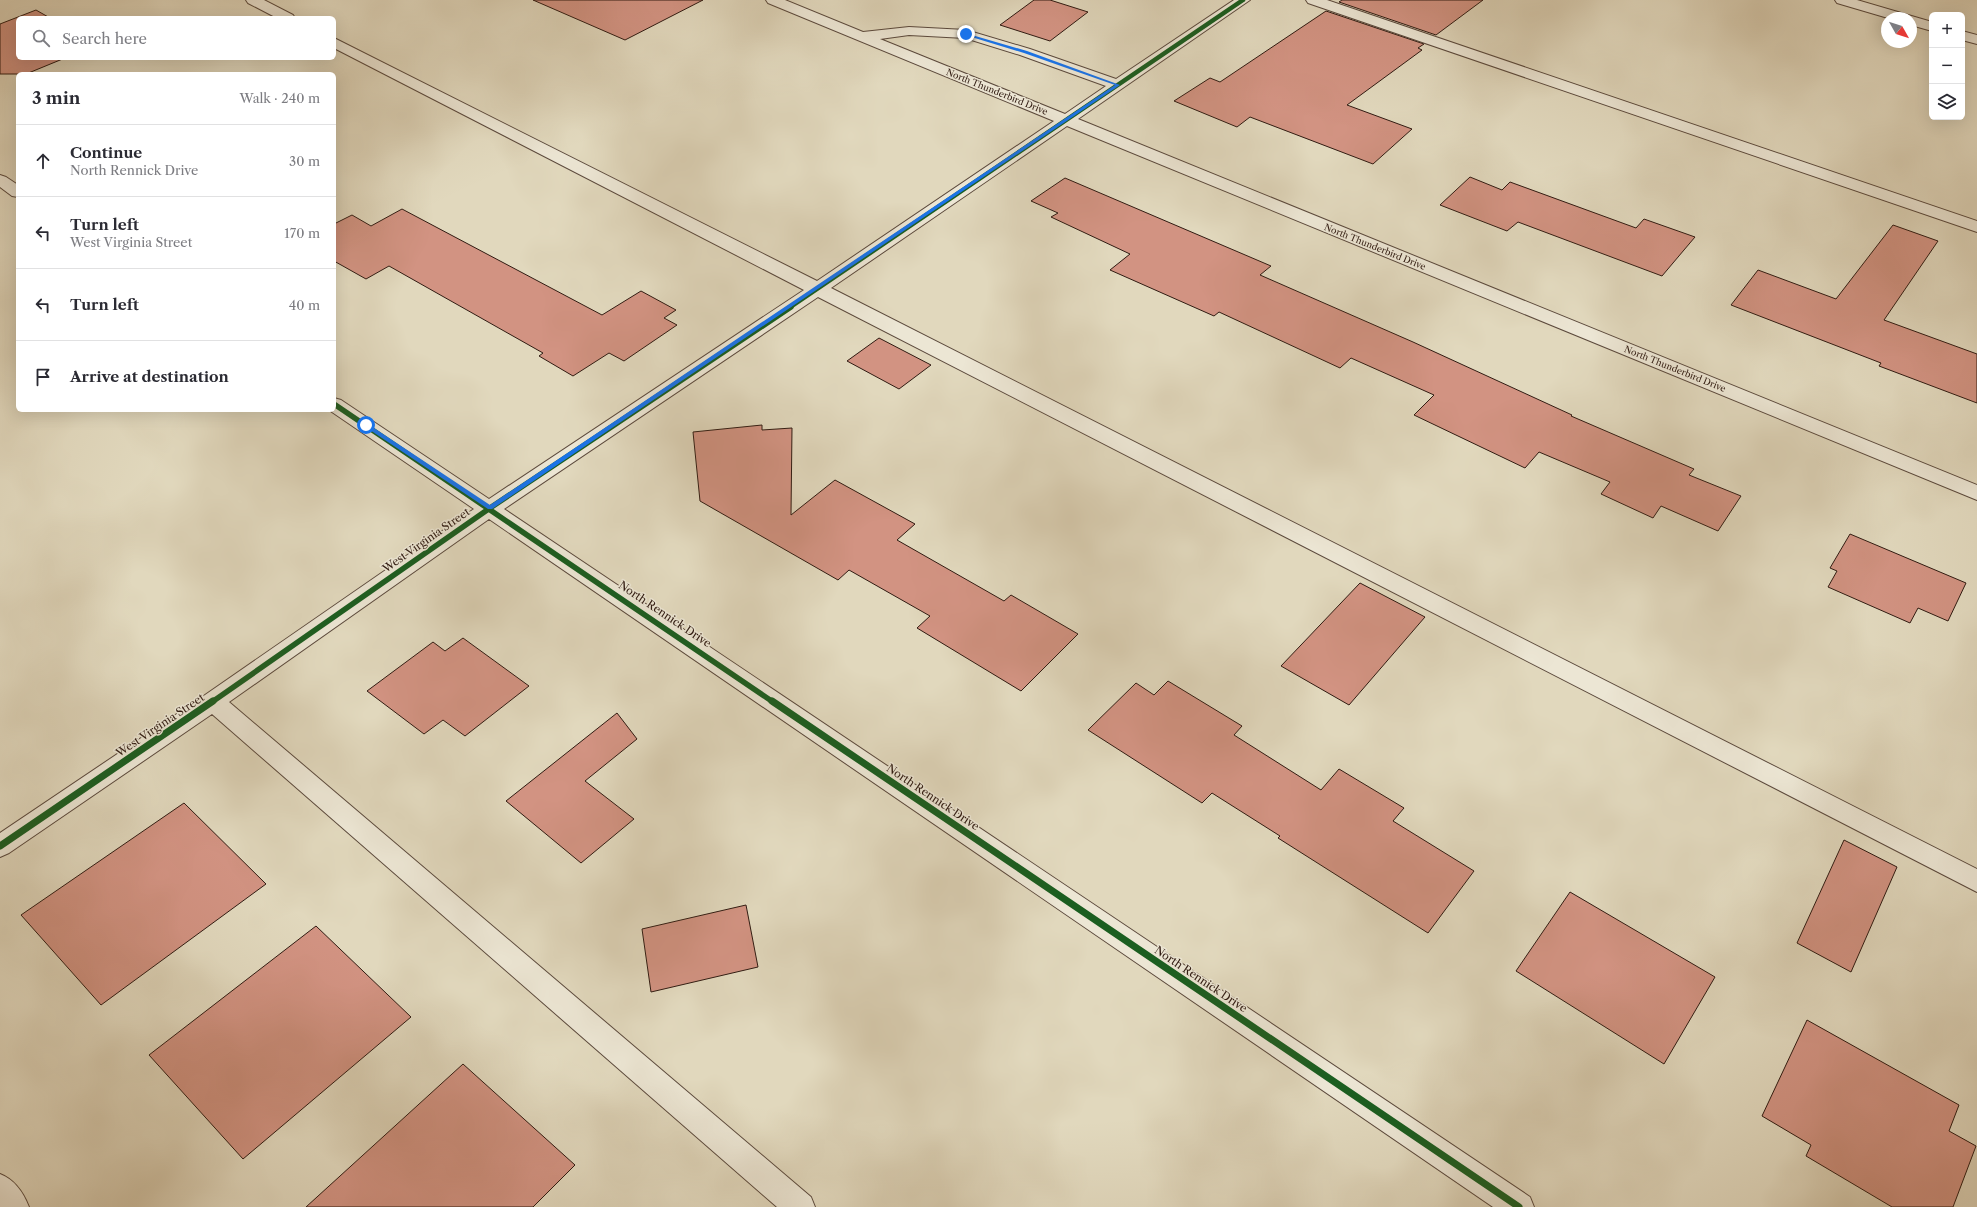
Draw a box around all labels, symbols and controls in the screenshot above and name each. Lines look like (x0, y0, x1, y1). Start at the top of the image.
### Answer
north arrow (1881, 12, 1917, 48)
map controls (1929, 12, 1965, 120)
button: + (1929, 12, 1965, 48)
search box (16, 16, 336, 60)
route end (957, 25, 975, 43)
icon: search (30, 27, 52, 49)
text: Search here (62, 29, 147, 48)
button: − (1929, 48, 1965, 84)
street label: North Thunderbird Drive (945, 66, 1050, 117)
button: layers (1929, 84, 1965, 120)
text: 3 min (32, 88, 81, 108)
text: Walk · 240 m (240, 90, 320, 106)
text: Continue (70, 143, 142, 162)
icon: ahead (32, 150, 54, 172)
text: 30 m (289, 153, 320, 169)
text: North Rennick Drive (70, 162, 198, 178)
text: Turn left (70, 215, 139, 234)
street label: North Thunderbird Drive (1323, 221, 1428, 272)
icon: left (32, 222, 54, 244)
text: 170 m (284, 225, 320, 241)
text: West Virginia Street (70, 234, 192, 250)
icon: left (32, 294, 54, 316)
text: Turn left (70, 295, 139, 314)
text: 40 m (289, 297, 320, 313)
street label: North Thunderbird Drive (1623, 343, 1728, 394)
icon: arrive (32, 366, 54, 388)
text: Arrive at destination (70, 367, 229, 386)
route start (357, 416, 375, 434)
street label: West Virginia Street (379, 505, 472, 576)
street label: North Rennick Drive (616, 578, 714, 650)
street label: West Virginia Street (112, 690, 207, 760)
street label: North Rennick Drive (884, 761, 982, 833)
street label: North Rennick Drive (1152, 943, 1250, 1015)

